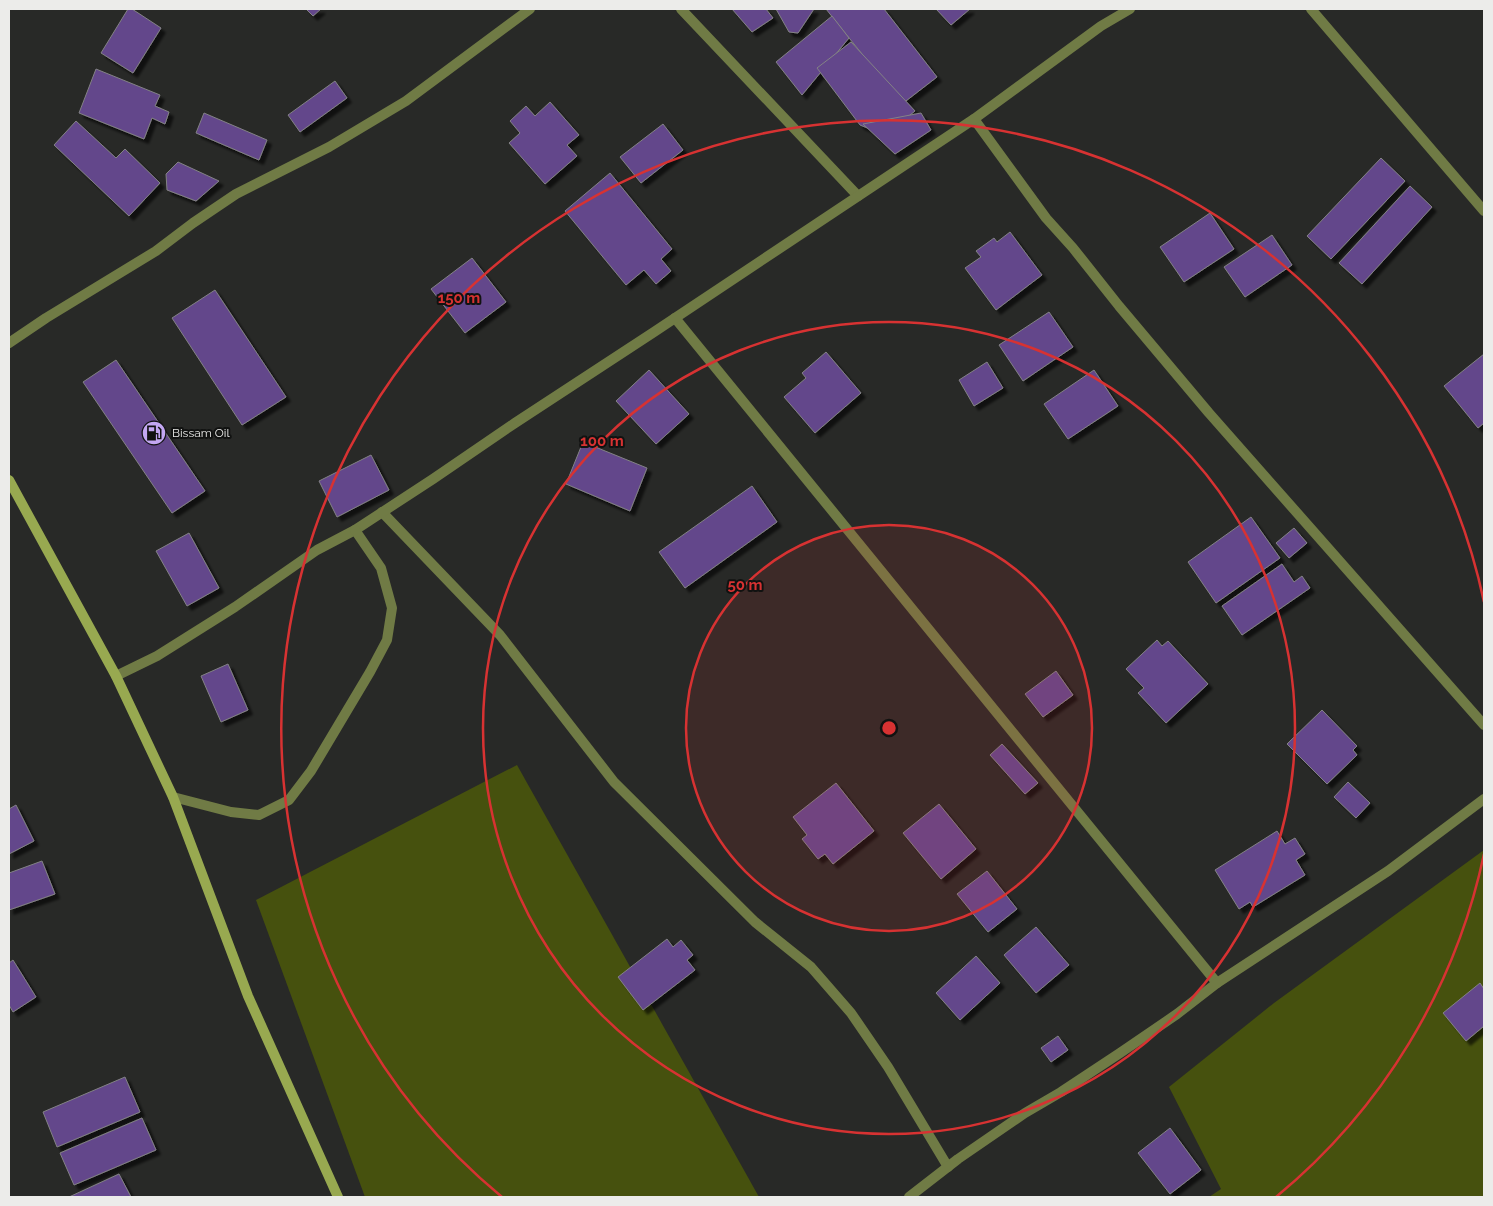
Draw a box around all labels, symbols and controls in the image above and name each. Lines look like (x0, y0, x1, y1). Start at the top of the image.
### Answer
text: 150 m (438, 289, 480, 307)
fuel station icon: Bissam Oil (141, 420, 167, 446)
place label: Bissam Oil (172, 426, 230, 440)
text: 100 m (580, 432, 624, 450)
text: 50 m (727, 576, 763, 594)
centre of rings (880, 719, 898, 737)

